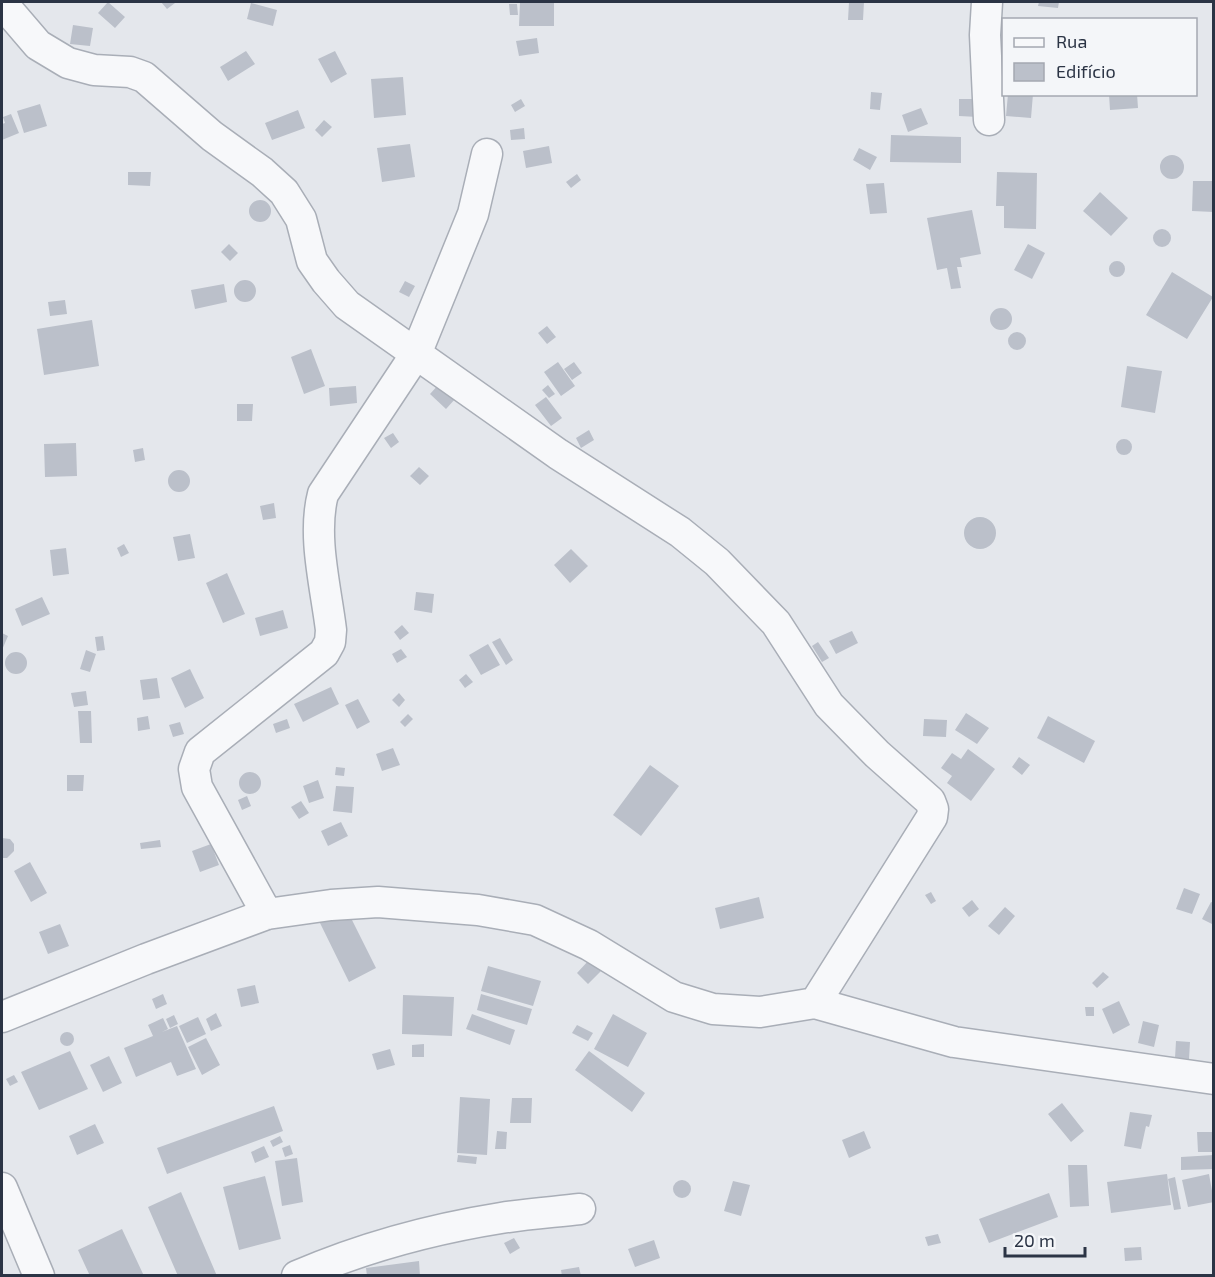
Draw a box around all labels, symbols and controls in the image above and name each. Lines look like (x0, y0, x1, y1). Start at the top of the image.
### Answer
legend (1002, 18, 1197, 96)
text: Rua (1056, 30, 1087, 52)
text: Edifício (1056, 60, 1116, 82)
scale bar (1005, 1220, 1084, 1258)
text: 20 m (1014, 1229, 1055, 1251)

